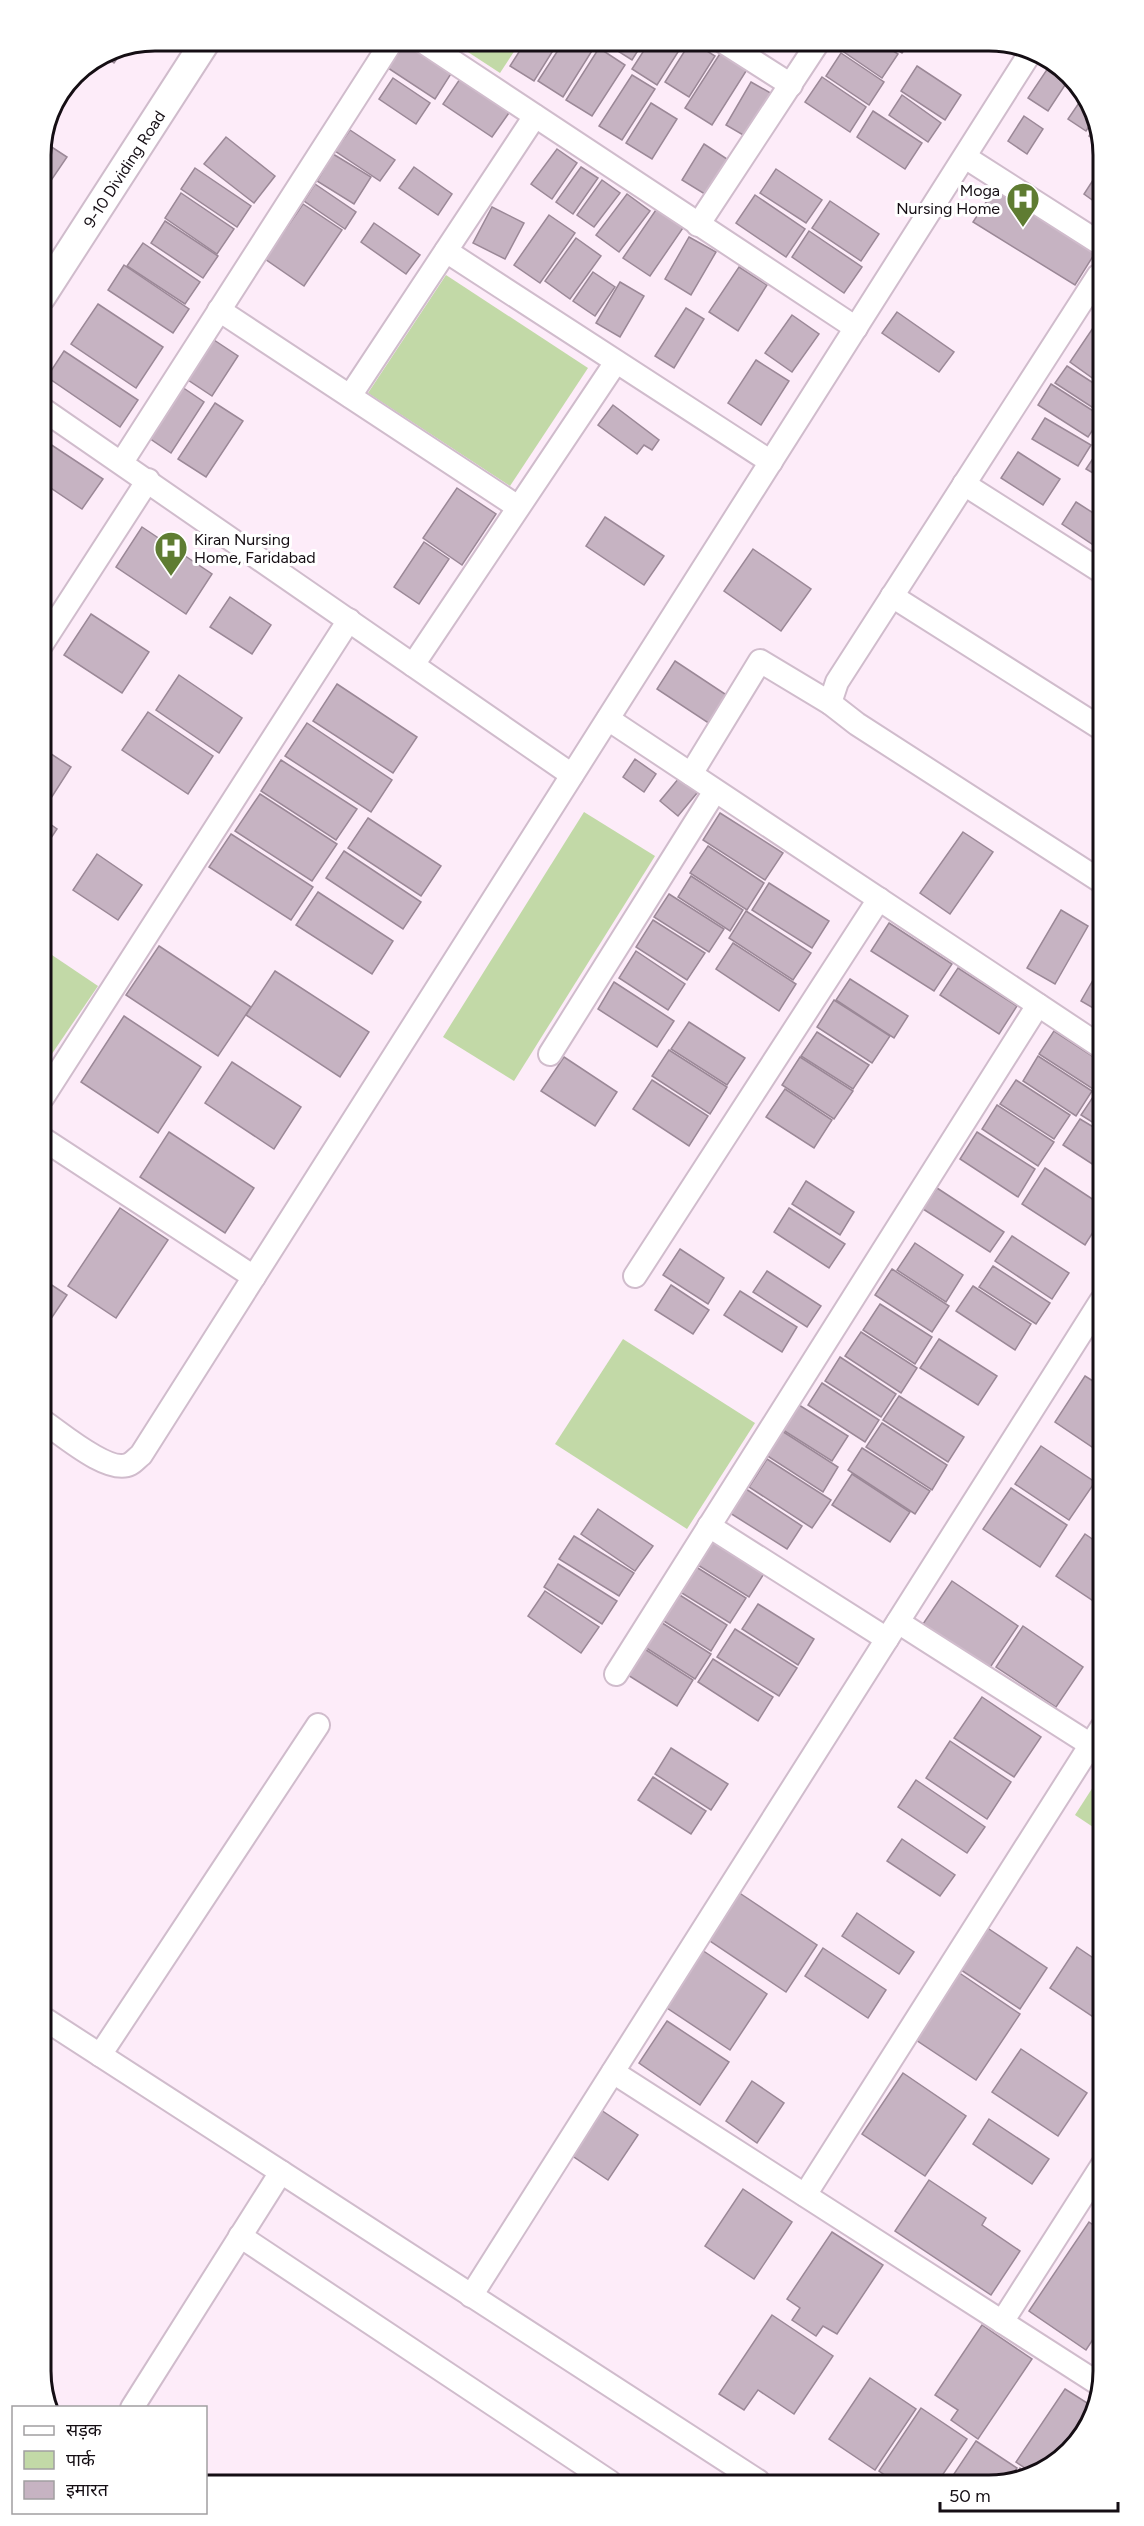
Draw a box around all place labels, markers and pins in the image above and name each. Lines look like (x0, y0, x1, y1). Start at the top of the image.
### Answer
place label: Moga Nursing Home (896, 181, 1000, 218)
hospital icon: Moga Nursing Home (1005, 181, 1041, 228)
hospital icon: Kiran Nursing Home, Faridabad (153, 530, 189, 577)
place label: Kiran Nursing Home, Faridabad (194, 530, 316, 567)

